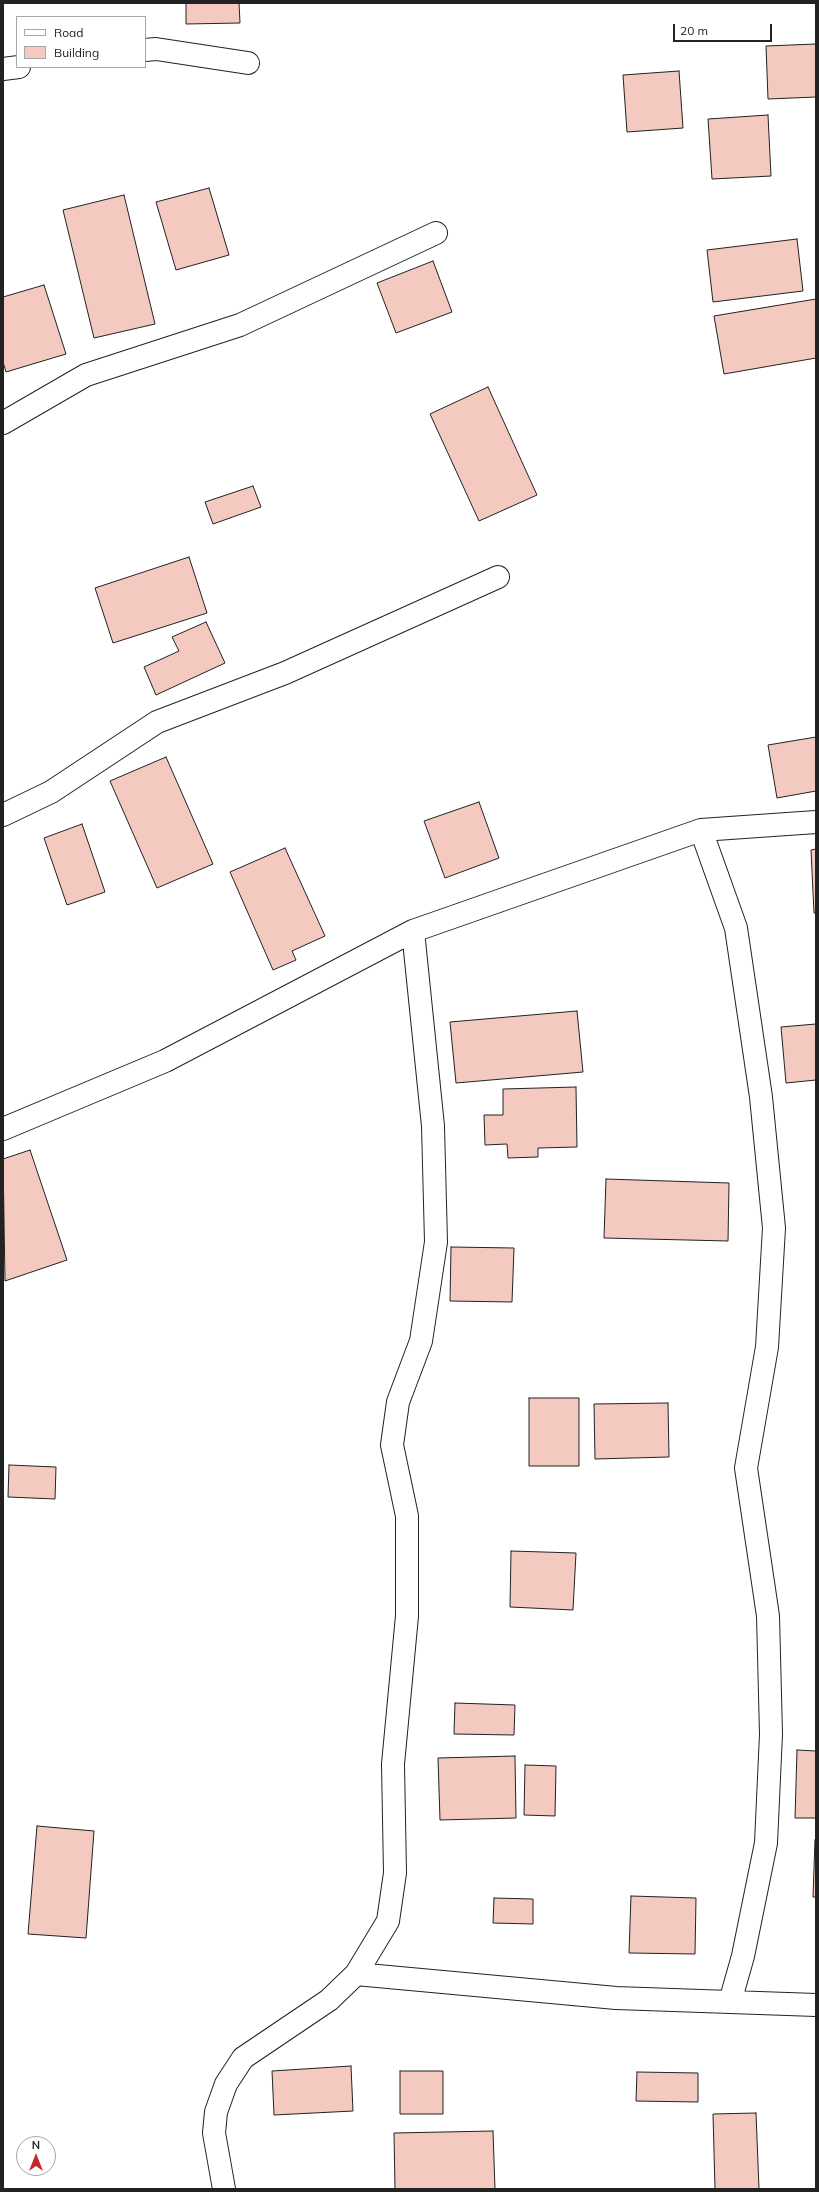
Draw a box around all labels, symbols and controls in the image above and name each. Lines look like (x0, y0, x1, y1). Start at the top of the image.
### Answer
legend (16, 16, 146, 68)
scale bar (675, 16, 774, 42)
text: 20 m (680, 23, 708, 38)
text: Road (54, 25, 83, 40)
text: Building (54, 45, 99, 60)
north arrow (16, 2136, 56, 2176)
text: N (32, 2138, 40, 2152)

